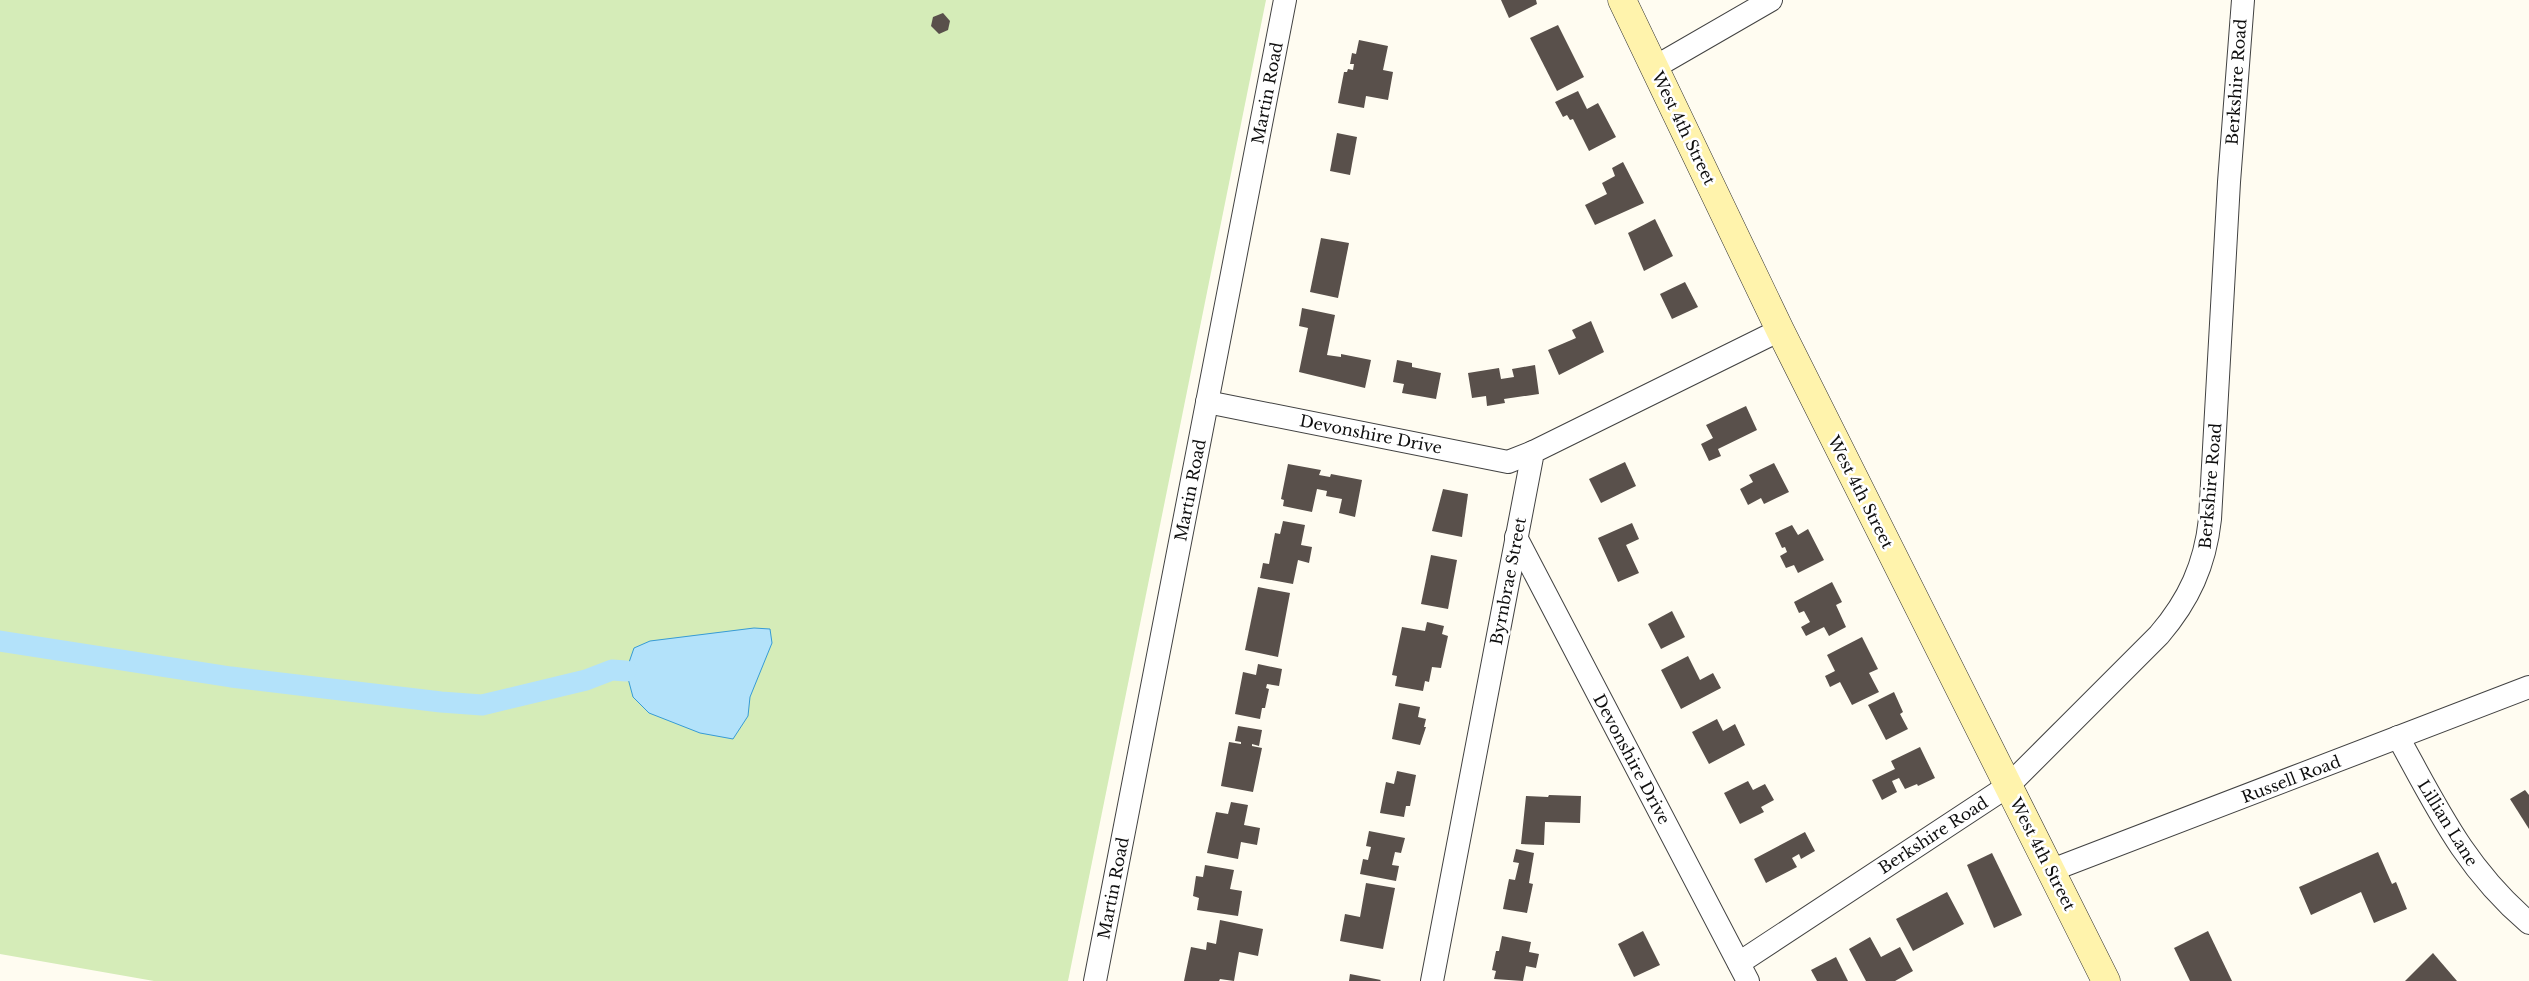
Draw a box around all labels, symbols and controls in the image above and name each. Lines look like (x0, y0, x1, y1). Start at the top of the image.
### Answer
street label: Berkshire Road (2222, 18, 2250, 146)
street label: Martin Road (1247, 40, 1287, 146)
street label: West 4th Street (1647, 67, 1720, 188)
street label: Devonshire Drive (1298, 410, 1444, 458)
street label: Berkshire Road (2195, 422, 2225, 550)
street label: West 4th Street (1824, 431, 1898, 552)
street label: Martin Road (1170, 437, 1210, 543)
street label: Byrnbrae Street (1486, 515, 1530, 647)
street label: Devonshire Drive (1589, 690, 1675, 828)
street label: Russell Road (2239, 751, 2344, 807)
street label: Lillian Lane (2414, 776, 2482, 870)
street label: Berkshire Road (1875, 792, 1992, 878)
street label: West 4th Street (2006, 793, 2080, 914)
street label: Martin Road (1093, 835, 1133, 941)

